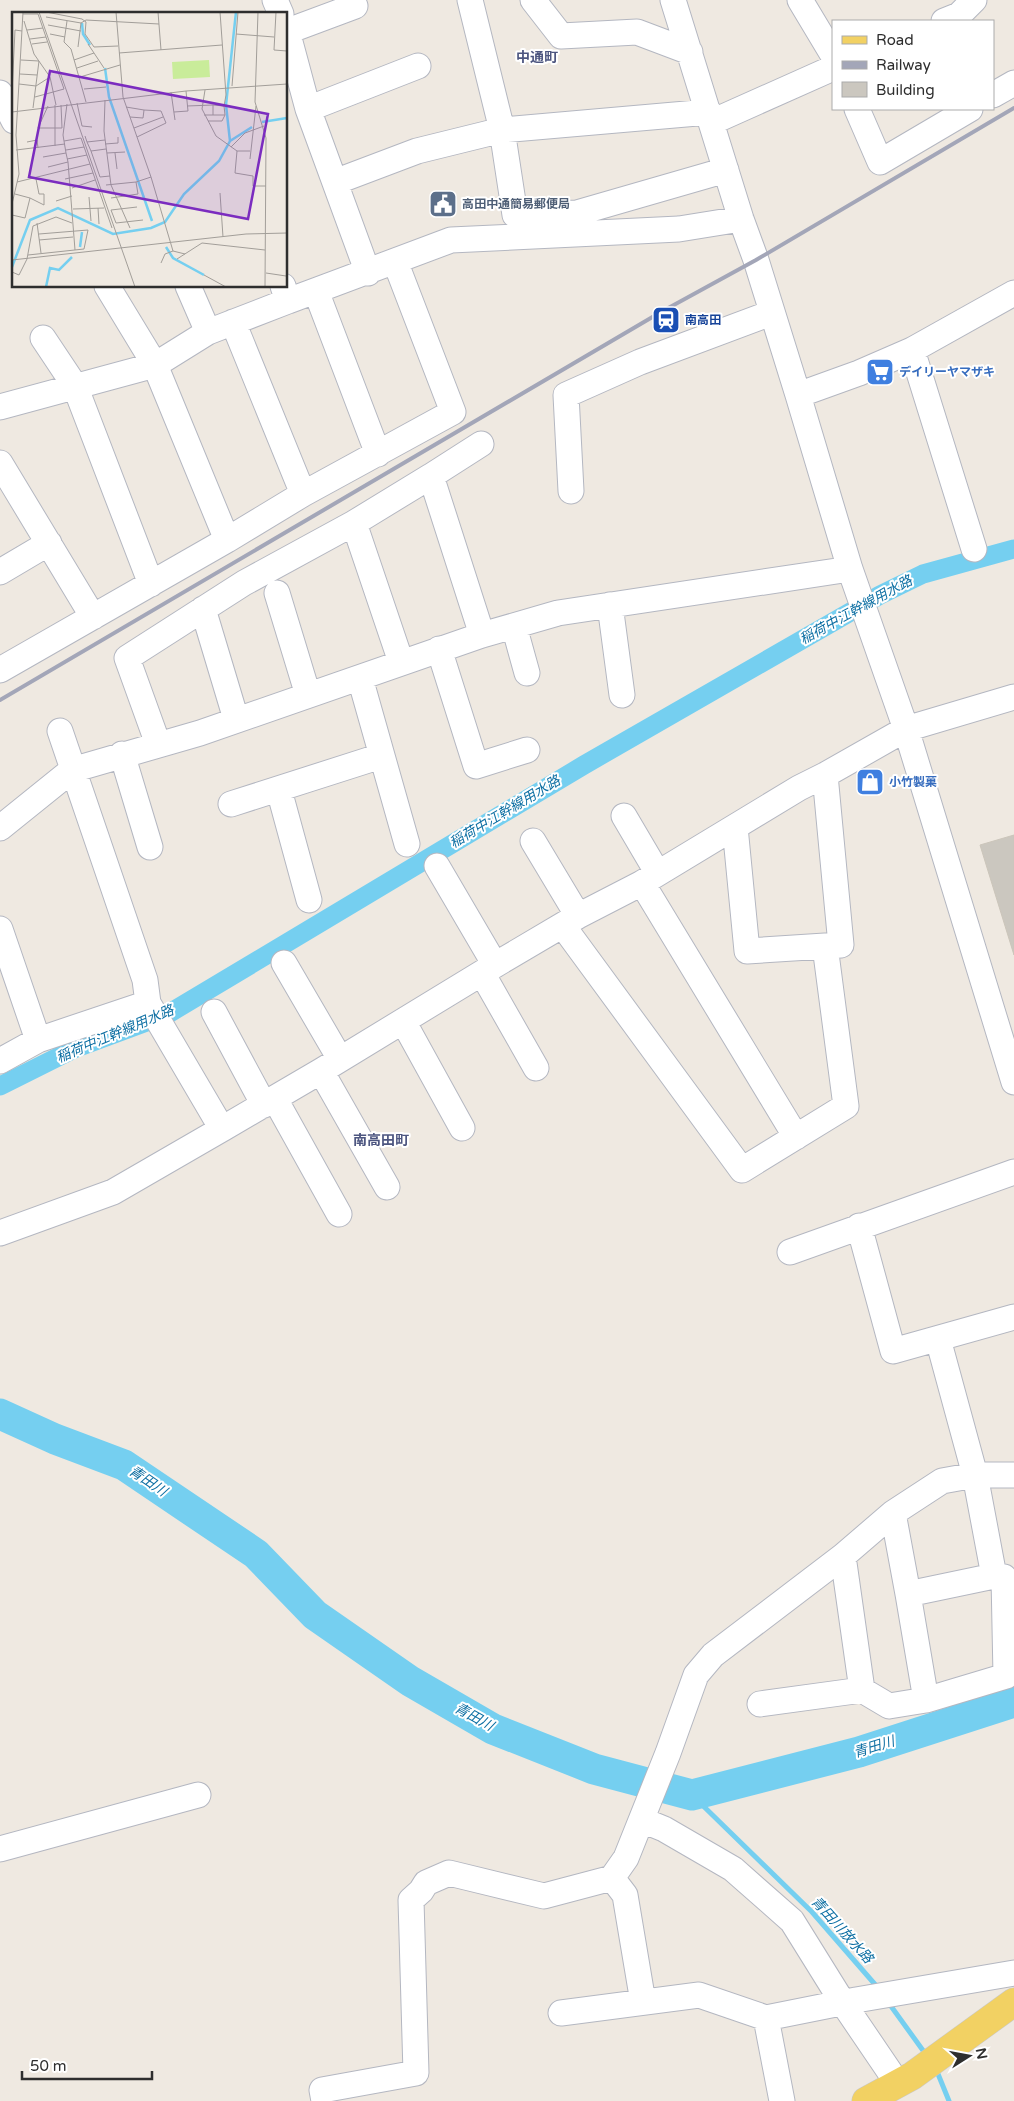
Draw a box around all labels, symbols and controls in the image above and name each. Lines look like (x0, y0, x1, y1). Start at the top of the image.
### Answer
inset map (12, 12, 288, 288)
legend (832, 20, 994, 110)
text: Road (876, 31, 914, 49)
district label: 中通町 (516, 49, 558, 66)
text: Railway (876, 56, 931, 74)
text: Building (876, 81, 935, 99)
public building icon: 高田中通簡易郵便局 (428, 189, 458, 219)
place label: 高田中通簡易郵便局 (462, 197, 570, 211)
station icon: 南高田 (651, 305, 681, 335)
place label: 南高田 (685, 313, 721, 327)
supermarket icon: デイリーヤマザキ (865, 357, 895, 387)
place label: デイリーヤマザキ (899, 365, 995, 379)
water label: 稲荷中江幹線用水路 (797, 572, 916, 648)
shop icon: 小竹製菓 (855, 767, 885, 797)
water label: 稲荷中江幹線用水路 (447, 772, 564, 852)
place label: 小竹製菓 (889, 775, 937, 789)
water label: 稲荷中江幹線用水路 (54, 1001, 177, 1066)
district label: 南高田町 (353, 1132, 409, 1149)
water label: 青田川 (126, 1462, 172, 1501)
water label: 青田川 (452, 1699, 498, 1736)
water label: 青田川 (851, 1732, 898, 1761)
water label: 青田川放水路 (808, 1893, 877, 1968)
north arrow (944, 2031, 994, 2081)
text: N (972, 2046, 991, 2061)
scale bar (22, 2048, 152, 2080)
text: 50 m (30, 2057, 67, 2075)

